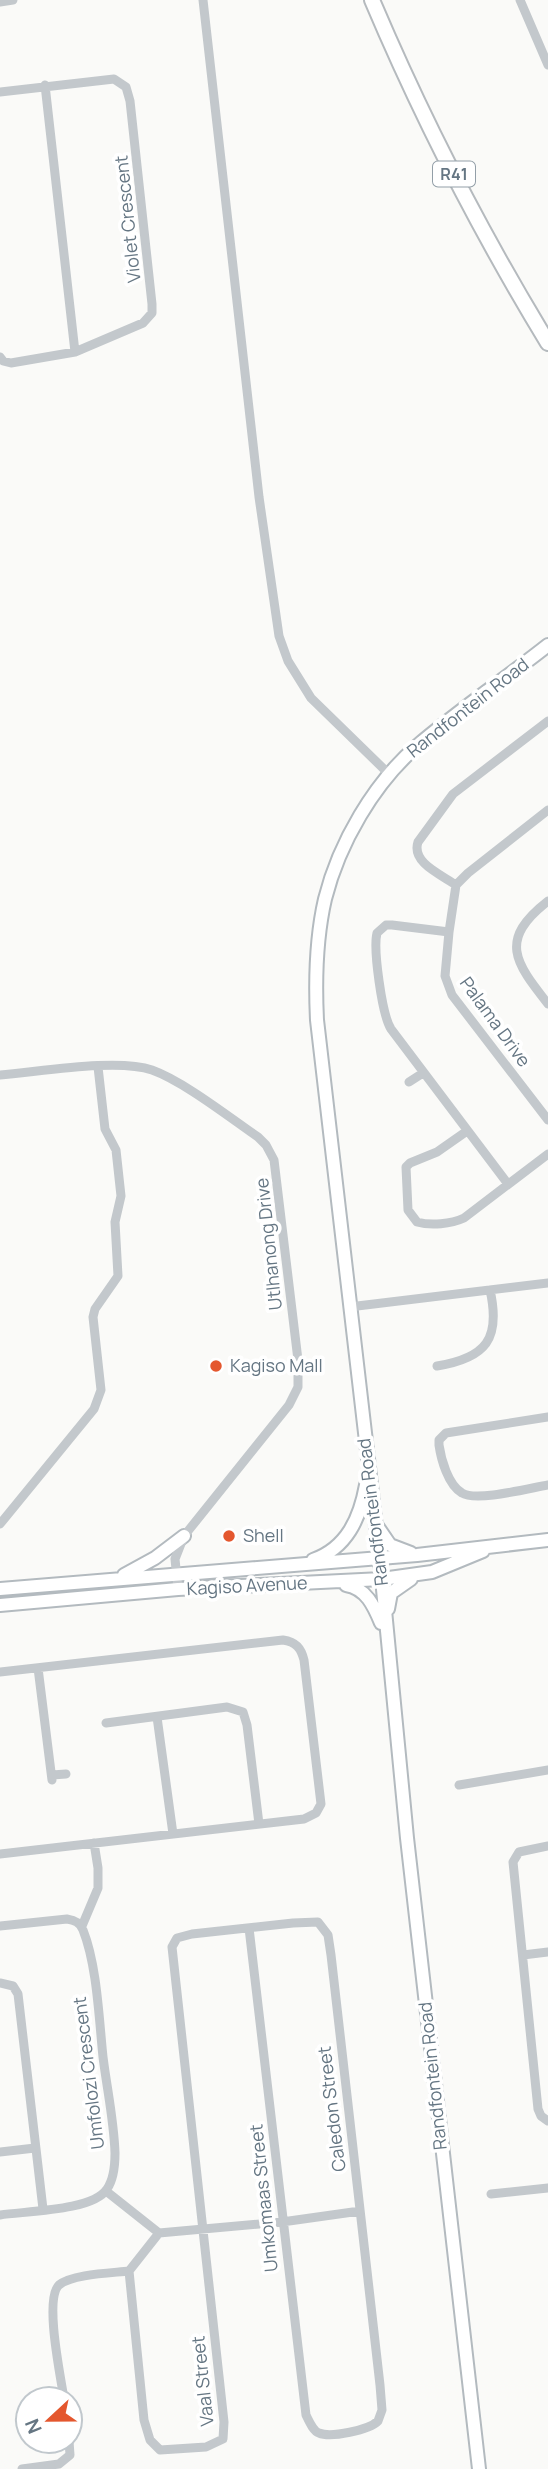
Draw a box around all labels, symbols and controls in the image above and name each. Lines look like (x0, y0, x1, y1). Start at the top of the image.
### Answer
street label: Violet Crescent (108, 154, 146, 284)
road number: R41 (433, 162, 475, 186)
street label: Randfontein Road (401, 652, 533, 762)
street label: Palama Drive (455, 972, 537, 1071)
street label: Utlhanong Drive (249, 1177, 287, 1312)
place label: Kagiso Mall (230, 1353, 323, 1377)
marker: Kagiso Mall (208, 1358, 224, 1374)
street label: Randfontein Road (351, 1437, 393, 1587)
place label: Shell (243, 1523, 284, 1547)
marker: Shell (221, 1528, 237, 1544)
street label: Kagiso Avenue (186, 1570, 308, 1600)
street label: Umfolozi Crescent (67, 1996, 109, 2151)
street label: Randfontein Road (412, 2001, 452, 2151)
street label: Caledon Street (311, 2045, 351, 2173)
street label: Umkomaas Street (243, 2123, 283, 2273)
street label: Vaal Street (185, 2335, 219, 2427)
north arrow (14, 2385, 84, 2455)
text: N (19, 2415, 48, 2438)

